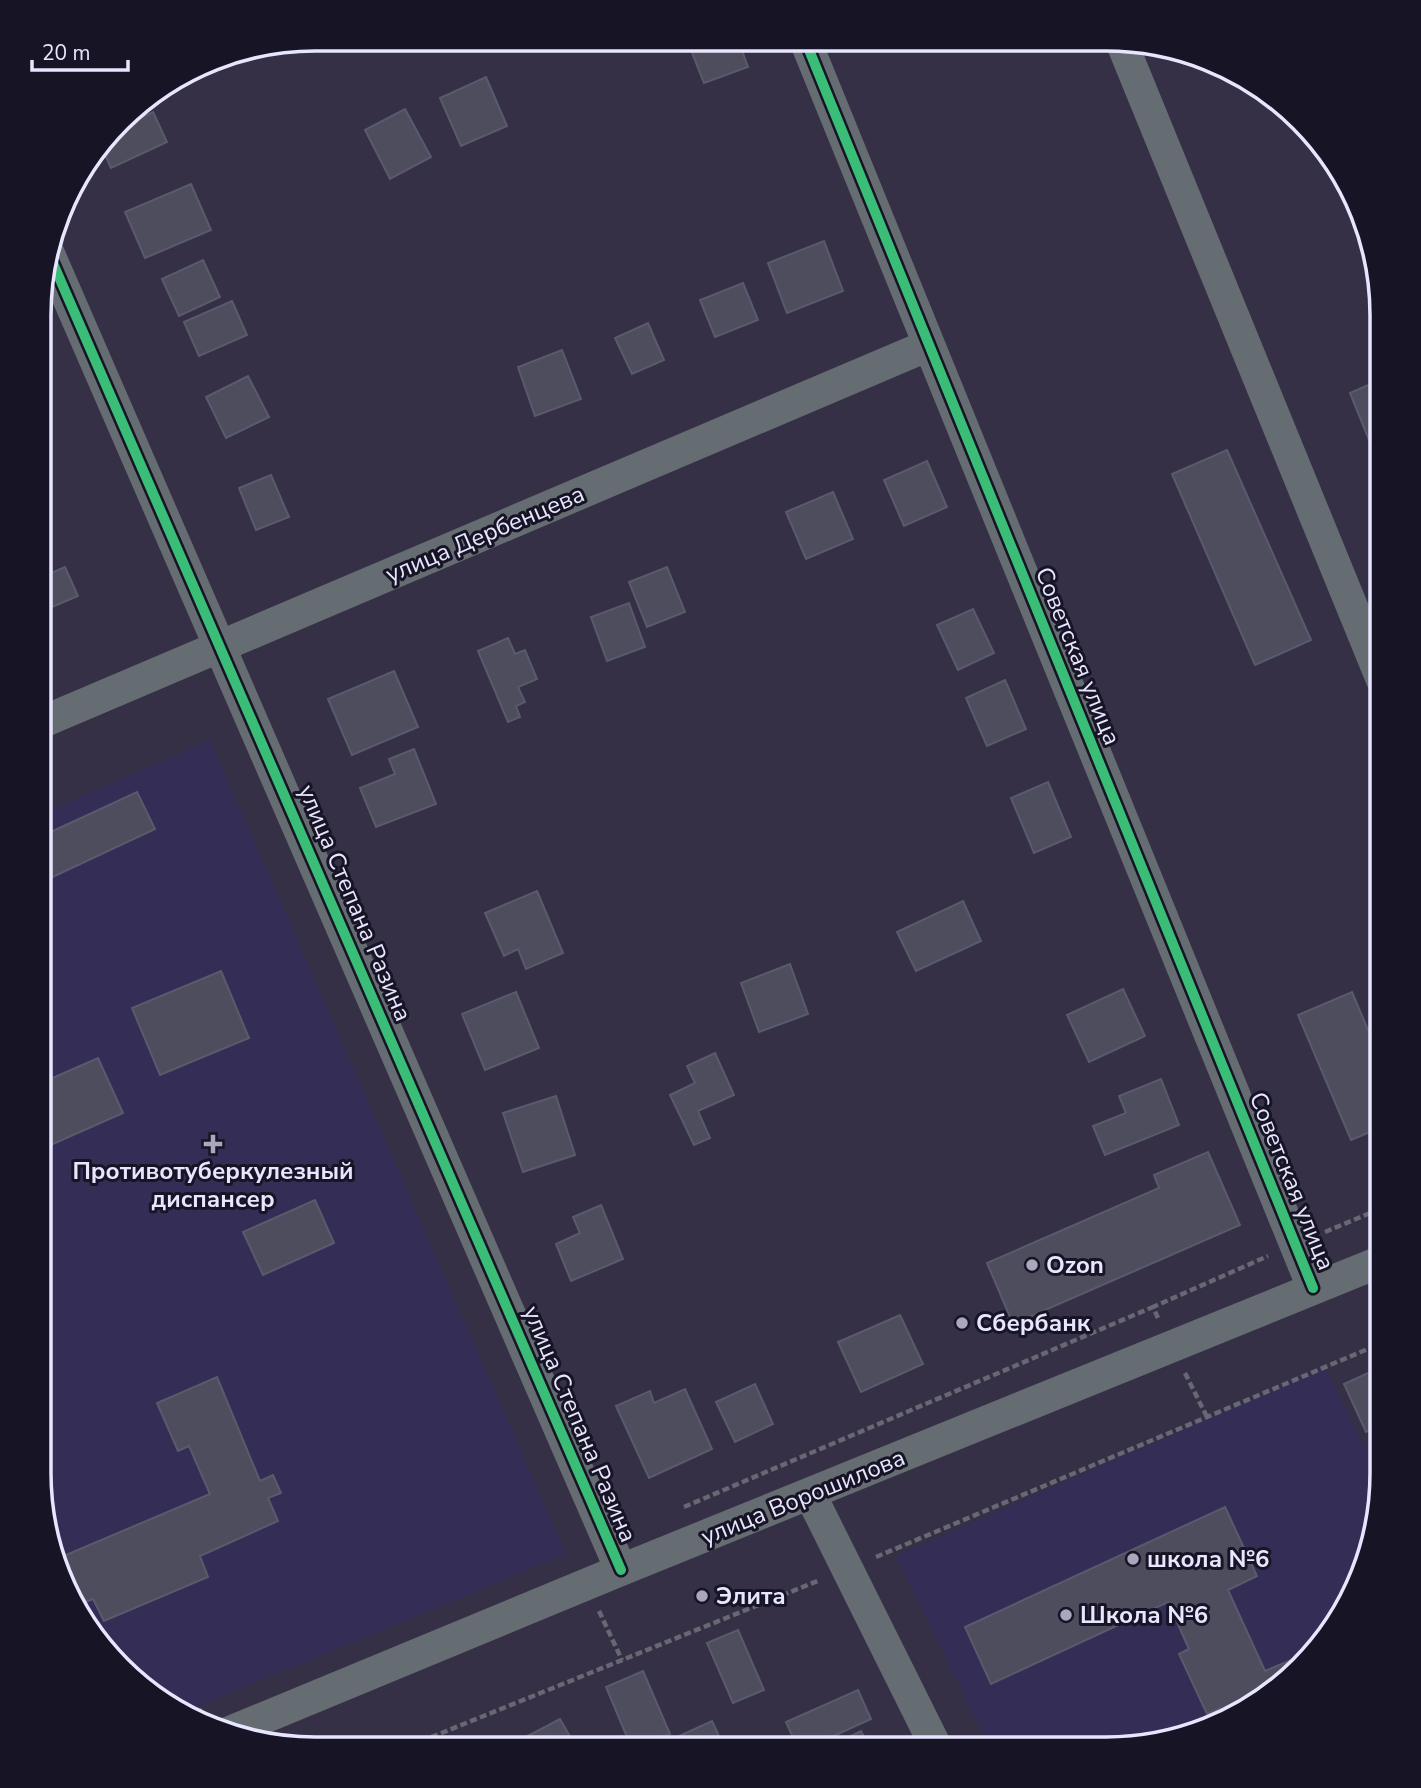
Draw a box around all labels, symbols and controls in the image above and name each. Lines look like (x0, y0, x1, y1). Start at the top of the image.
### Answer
scale bar (32, 28, 128, 72)
text: 20 m (42, 39, 91, 67)
street label: улица Дербенцева (381, 478, 589, 590)
street label: Советская улица (1028, 562, 1128, 750)
street label: улица Степана Разина (291, 780, 419, 1026)
street label: Советская улица (1242, 1087, 1342, 1275)
marker: Противотуберкулезный диспансер (203, 1134, 223, 1154)
place label: Противотуберкулезный диспансер (72, 1155, 354, 1215)
place label: Ozon (1046, 1249, 1104, 1281)
marker: Ozon (1024, 1257, 1040, 1273)
street label: улица Степана Разина (516, 1301, 644, 1547)
place label: Сбербанк (976, 1307, 1091, 1339)
marker: Сбербанк (954, 1315, 970, 1331)
street label: улица Ворошилова (696, 1441, 910, 1553)
place label: школа №6 (1147, 1543, 1269, 1575)
marker: школа №6 (1125, 1551, 1141, 1567)
place label: Элита (716, 1580, 786, 1612)
marker: Элита (694, 1588, 710, 1604)
place label: Школа №6 (1080, 1599, 1208, 1631)
marker: Школа №6 (1058, 1607, 1074, 1623)

